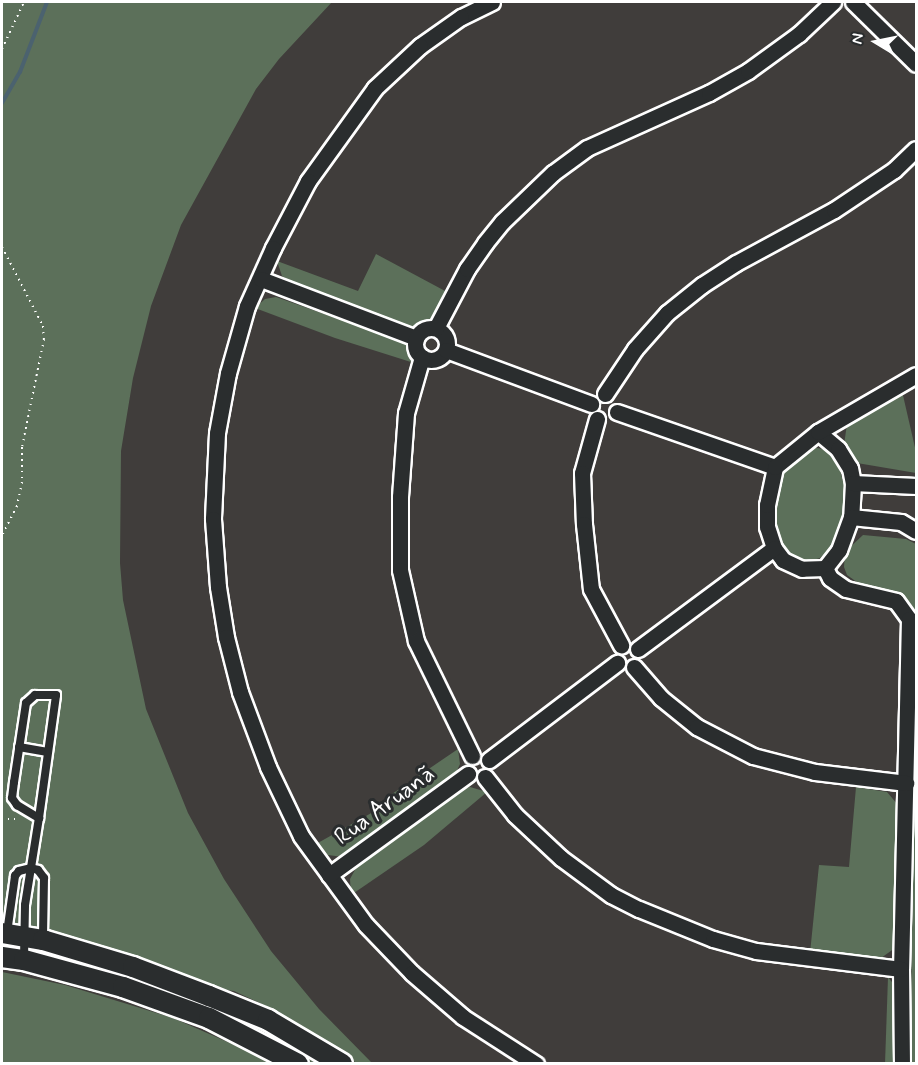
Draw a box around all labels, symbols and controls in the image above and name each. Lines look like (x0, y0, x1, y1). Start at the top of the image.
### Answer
north arrow (846, 12, 906, 72)
text: N (847, 32, 869, 46)
street label: Rua Aruanã (329, 760, 441, 852)

